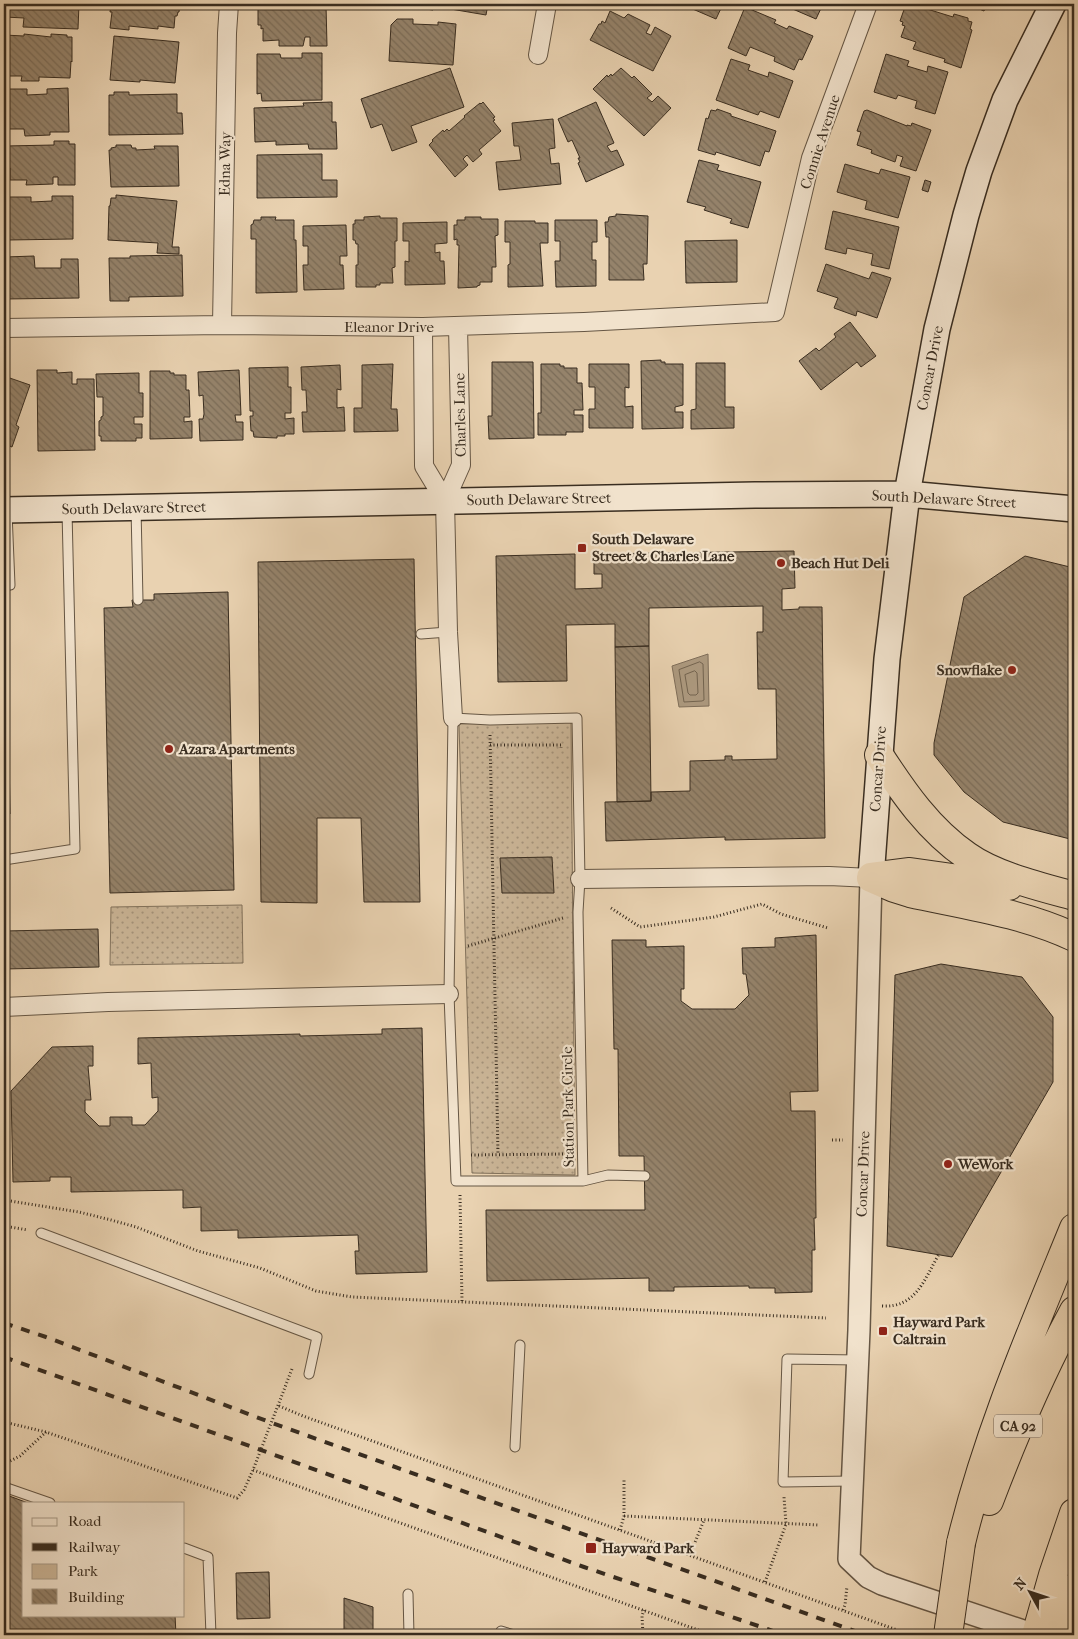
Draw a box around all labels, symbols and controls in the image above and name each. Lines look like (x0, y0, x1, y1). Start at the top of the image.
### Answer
street label: Connie Avenue (796, 92, 844, 192)
street label: Edna Way (215, 131, 235, 196)
street label: Eleanor Drive (344, 318, 435, 336)
street label: Concar Drive (913, 323, 947, 412)
street label: Charles Lane (450, 372, 470, 457)
street label: South Delaware Street (871, 486, 1017, 512)
street label: South Delaware Street (467, 489, 612, 509)
street label: South Delaware Street (62, 498, 207, 518)
place label: South Delaware Street & Charles Lane (592, 530, 735, 565)
marker: South Delaware Street & Charles Lane (576, 542, 588, 554)
place label: Beach Hut Deli (791, 554, 890, 572)
marker: Beach Hut Deli (775, 557, 787, 569)
place label: Snowflake (937, 661, 1003, 679)
marker: Snowflake (1006, 664, 1018, 676)
street label: Concar Drive (866, 725, 890, 813)
place label: Azara Apartments (178, 740, 295, 758)
marker: Azara Apartments (163, 743, 175, 755)
street label: Station Park Circle (558, 1046, 578, 1168)
street label: Concar Drive (853, 1130, 874, 1217)
place label: WeWork (957, 1155, 1014, 1173)
marker: WeWork (942, 1158, 954, 1170)
place label: Hayward Park Caltrain (893, 1313, 986, 1348)
marker: Hayward Park Caltrain (877, 1325, 889, 1337)
road number: CA 92 (994, 1414, 1042, 1438)
legend (22, 1502, 185, 1616)
text: Road (68, 1512, 102, 1530)
text: Railway (68, 1538, 121, 1556)
place label: Hayward Park (602, 1539, 695, 1557)
marker: Hayward Park (584, 1541, 598, 1555)
text: Park (68, 1562, 98, 1580)
north arrow (1006, 1566, 1056, 1616)
text: N (1010, 1574, 1031, 1593)
text: Building (68, 1588, 125, 1606)

